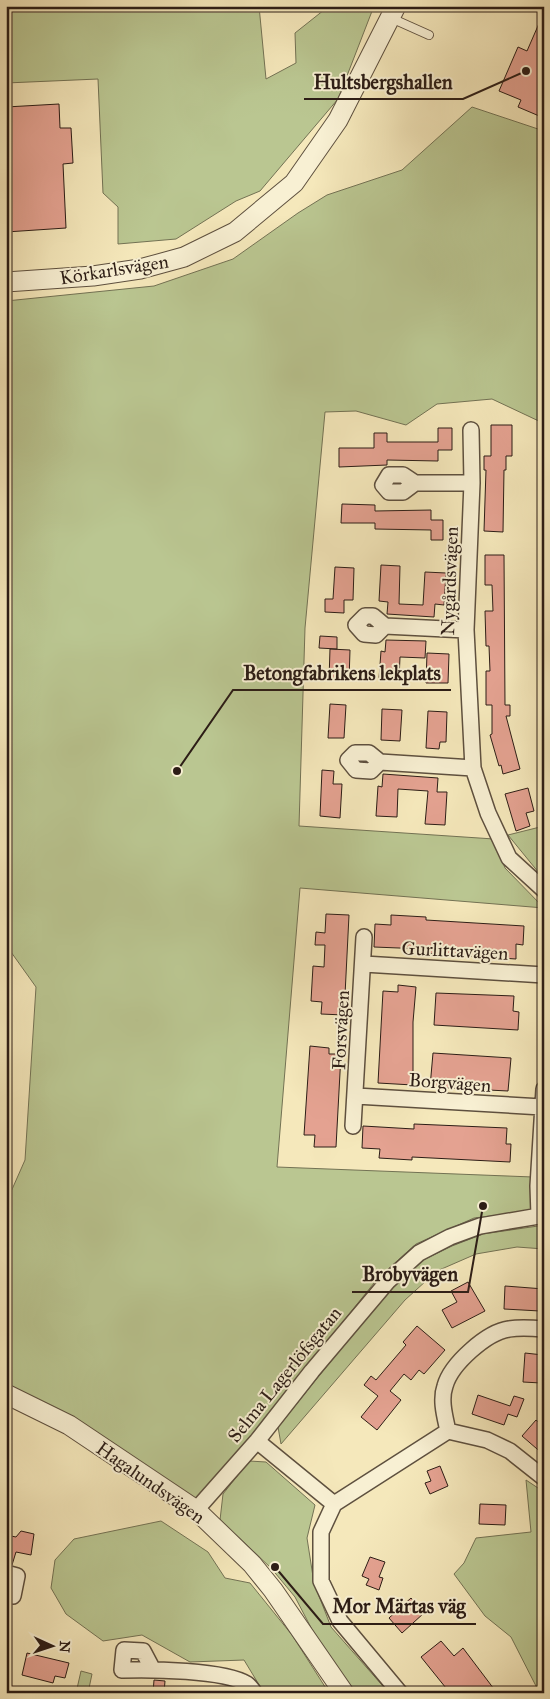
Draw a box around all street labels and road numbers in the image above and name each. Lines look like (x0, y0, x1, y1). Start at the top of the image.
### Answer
street label: Körkarlsvägen (58, 250, 170, 290)
street label: Nygårdsvägen (436, 526, 464, 636)
street label: Gurlittavägen (401, 936, 509, 966)
street label: Forsvägen (327, 990, 355, 1071)
street label: Borgvägen (408, 1068, 492, 1098)
street label: Selma Lagerlöfsgatan (223, 1302, 347, 1447)
street label: Hagalundsvägen (91, 1436, 209, 1529)

